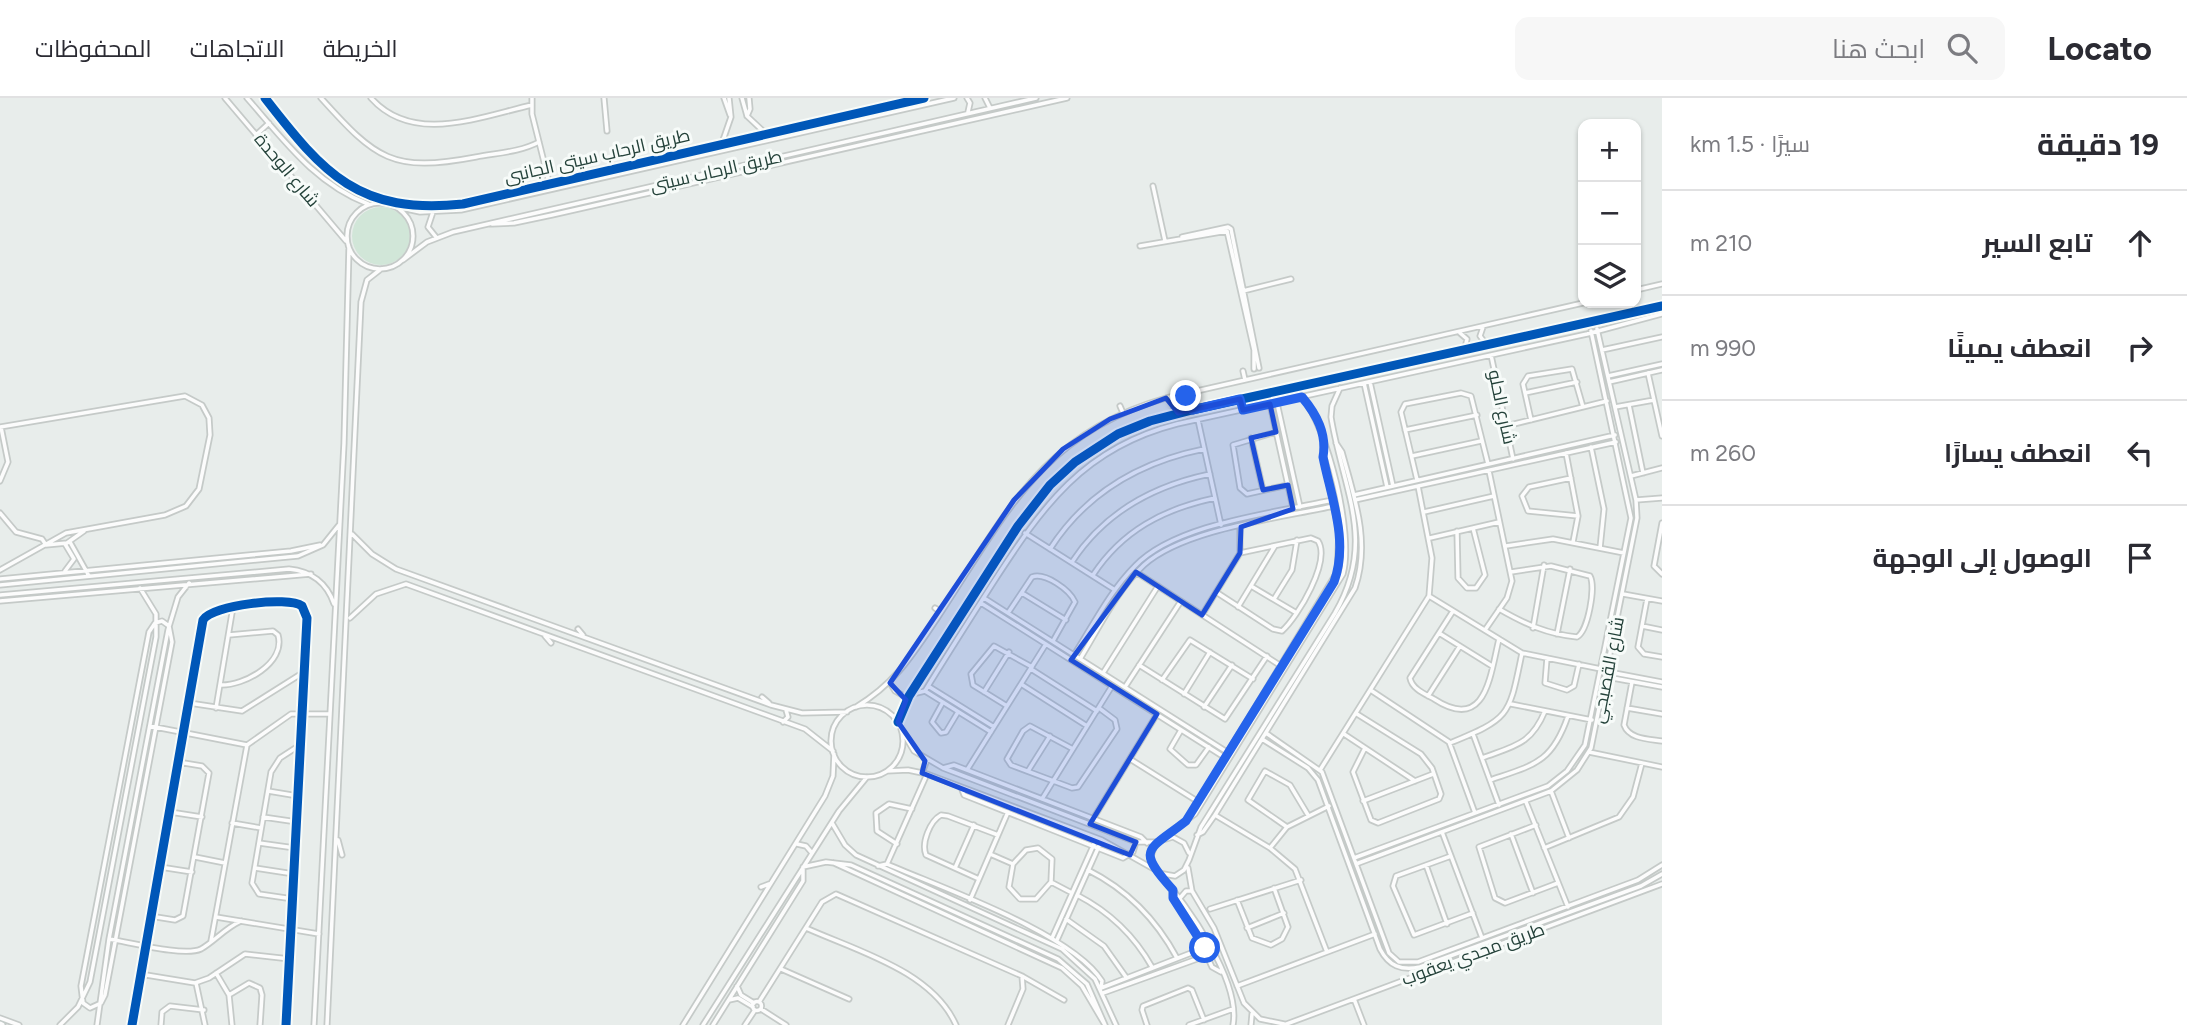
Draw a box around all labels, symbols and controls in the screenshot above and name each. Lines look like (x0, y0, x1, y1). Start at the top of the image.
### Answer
search box (1515, 17, 2005, 80)
icon: search (1943, 29, 1981, 67)
text: Locato (2047, 29, 2152, 68)
text: ابحث هنا (1832, 33, 1925, 65)
text: المحفوظات (35, 34, 152, 63)
text: الاتجاهات (190, 34, 285, 63)
text: الخريطة (323, 34, 398, 63)
map controls (1578, 119, 1641, 308)
button: + (1578, 119, 1641, 182)
street label: طريق الرحاب سيتى الجانبى (502, 124, 692, 189)
text: 19 دقيقة (2037, 126, 2159, 163)
street label: شارع الوحدة (249, 129, 324, 212)
text: سيرًا · 1.5 km (1690, 130, 1810, 158)
street label: طريق الرحاب سيتى (648, 145, 784, 198)
button: − (1578, 182, 1641, 245)
icon: ahead (2121, 224, 2159, 262)
text: تابع السير (1982, 227, 2092, 259)
text: 210 m (1690, 229, 1752, 257)
button: layers (1578, 245, 1641, 308)
icon: right (2121, 329, 2159, 367)
text: انعطف يمينًا (1947, 332, 2092, 364)
text: 990 m (1690, 334, 1756, 362)
street label: شارع الحلو (1482, 368, 1521, 447)
route end (1170, 380, 1201, 411)
icon: left (2121, 434, 2159, 472)
text: انعطف يسارًا (1944, 437, 2092, 469)
text: 260 m (1690, 439, 1756, 467)
icon: arrive (2121, 539, 2159, 577)
text: الوصول إلى الوجهة (1872, 542, 2092, 574)
street label: شارع القصبجي (1587, 615, 1632, 726)
street label: طريق مجدي يعقوب (1398, 918, 1549, 993)
route start (1189, 932, 1220, 963)

